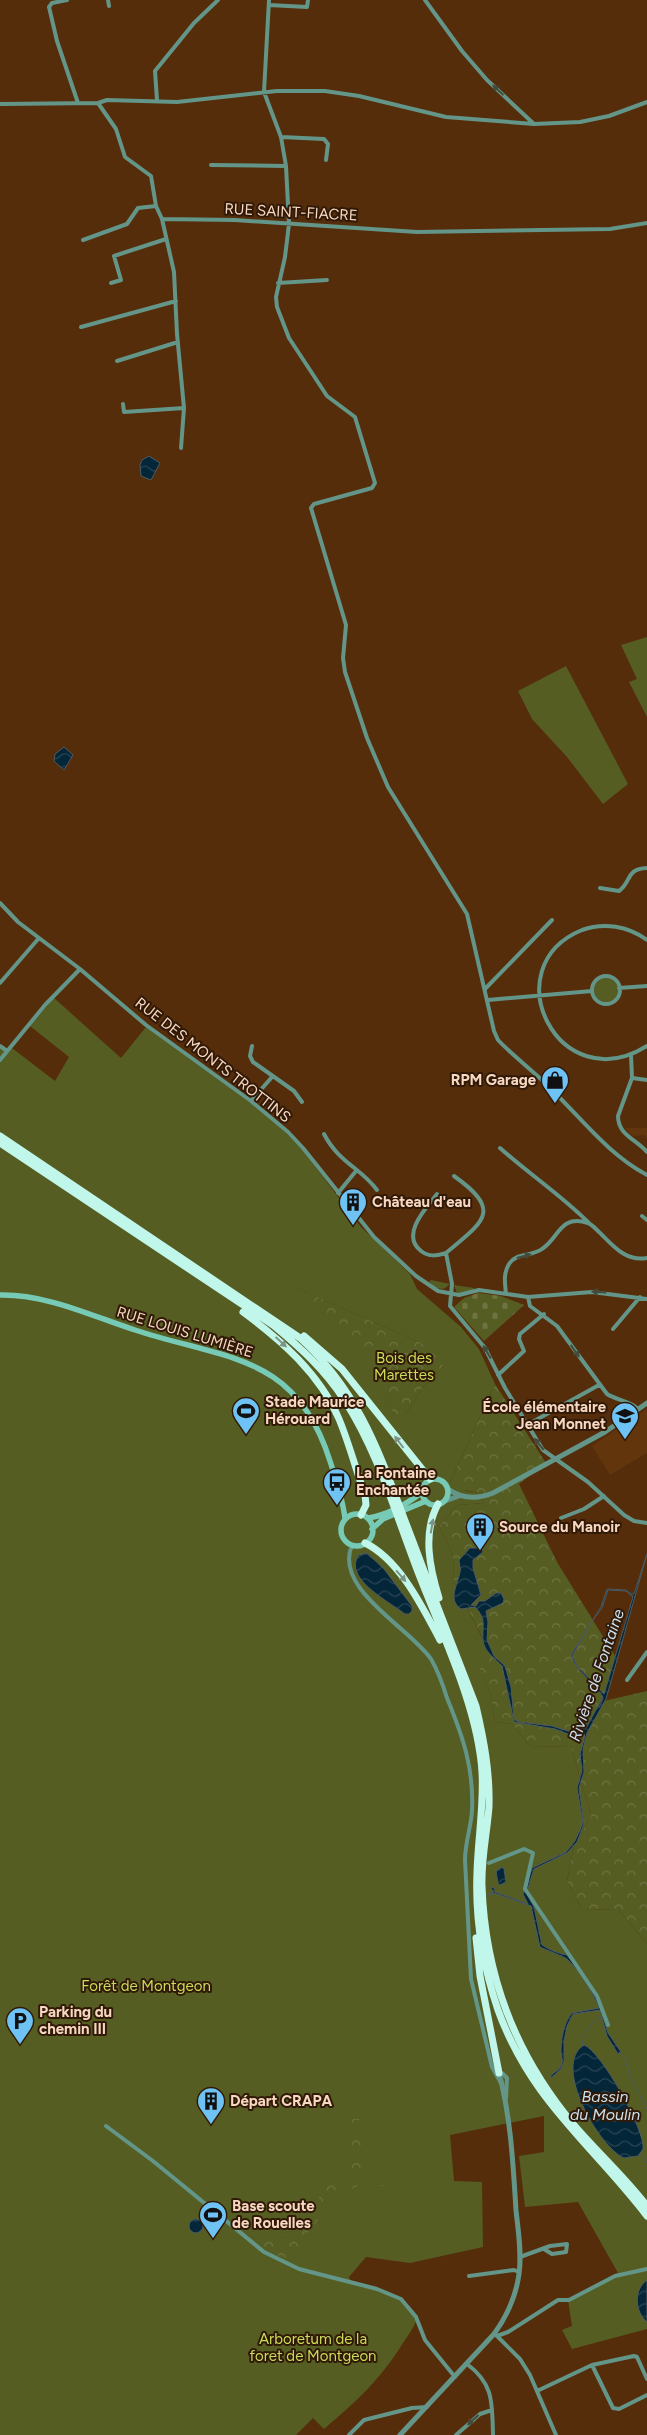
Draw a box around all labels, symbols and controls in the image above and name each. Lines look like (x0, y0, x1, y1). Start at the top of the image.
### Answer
one-way arrow (493, 84, 505, 96)
street label: RUE SAINT-FIACRE (224, 200, 358, 224)
street label: RUE DES MONTS TROTTINS (132, 994, 294, 1126)
shop icon: RPM Garage (540, 1065, 570, 1104)
place label: RPM Garage (451, 1071, 537, 1089)
building icon: Château d'eau (338, 1187, 368, 1226)
place label: Château d'eau (372, 1193, 471, 1211)
one-way arrow (516, 1251, 531, 1259)
one-way arrow (590, 1288, 606, 1296)
street label: RUE LOUIS LUMIÈRE (115, 1303, 255, 1361)
one-way arrow (275, 1336, 287, 1348)
one-way arrow (570, 1344, 580, 1358)
one-way arrow (483, 1345, 492, 1358)
park label: Bois des Marettes (374, 1349, 434, 1384)
place label: Stade Maurice Hérouard (265, 1393, 365, 1428)
sports icon: Stade Maurice Hérouard (231, 1396, 261, 1435)
place label: École élémentaire Jean Monnet (483, 1398, 607, 1433)
school or university icon: École élémentaire Jean Monnet (610, 1401, 640, 1440)
one-way arrow (394, 1436, 405, 1449)
one-way arrow (533, 1438, 544, 1451)
place label: La Fontaine Enchantée (356, 1464, 436, 1499)
bus stop icon: La Fontaine Enchantée (322, 1467, 352, 1506)
building icon: Source du Manoir (465, 1512, 495, 1551)
one-way arrow (429, 1518, 437, 1534)
place label: Source du Manoir (499, 1518, 620, 1536)
one-way arrow (395, 1569, 406, 1582)
water label: Rivière de Fontaine (565, 1606, 628, 1744)
park label: Forêt de Montgeon (81, 1977, 211, 1995)
place label: Parking du chemin III (39, 2003, 112, 2038)
parking icon: Parking du chemin III (5, 2006, 35, 2045)
building icon: Départ CRAPA (196, 2086, 226, 2125)
water label: Bassin du Moulin (570, 2087, 640, 2124)
place label: Départ CRAPA (230, 2092, 333, 2110)
place label: Base scoute de Rouelles (232, 2197, 315, 2232)
sports icon: Base scoute de Rouelles (198, 2200, 228, 2239)
park label: Arboretum de la foret de Montgeon (250, 2330, 376, 2365)
one-way arrow (467, 2414, 479, 2426)

